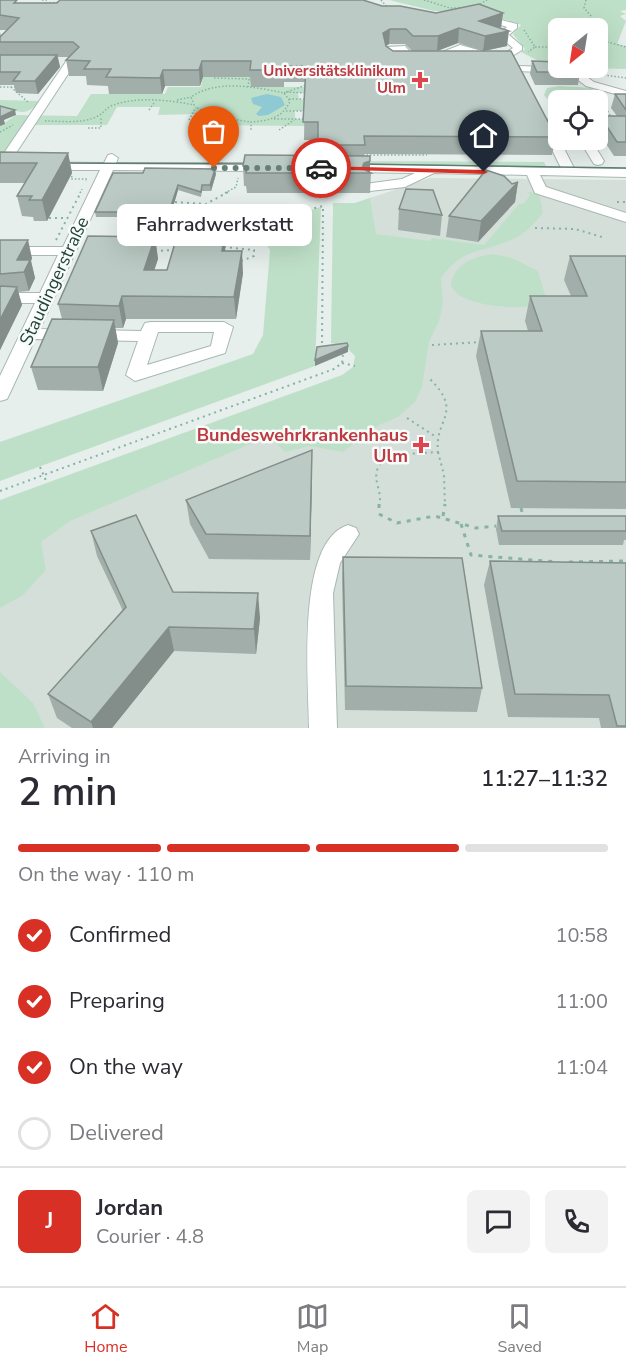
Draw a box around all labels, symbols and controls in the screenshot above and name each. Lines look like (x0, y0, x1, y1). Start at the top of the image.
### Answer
north arrow (548, 18, 608, 78)
map controls (548, 18, 608, 150)
place label: Universitätsklinikum Ulm (263, 61, 406, 98)
marker: Universitätsklinikum Ulm (411, 71, 429, 89)
button: locate (548, 90, 608, 150)
pin (188, 106, 239, 168)
pin (458, 110, 509, 172)
icon: bag (197, 115, 230, 148)
icon: home (467, 119, 500, 152)
courier (291, 138, 351, 198)
icon: car (305, 152, 338, 185)
callout: Fahrradwerkstatt (116, 204, 312, 246)
text: Fahrradwerkstatt (136, 211, 293, 238)
street label: Staudingerstraße (14, 213, 94, 349)
place label: Bundeswehrkrankenhaus Ulm (197, 423, 408, 468)
marker: Bundeswehrkrankenhaus Ulm (412, 436, 430, 454)
text: Arriving in (18, 743, 111, 770)
text: 11:27–11:32 (481, 764, 608, 794)
text: 2 min (18, 766, 117, 819)
text: On the way · 110 m (18, 861, 194, 888)
icon: check (18, 919, 51, 952)
text: Confirmed (69, 920, 171, 950)
text: 10:58 (555, 922, 608, 949)
icon: check (18, 985, 51, 1018)
text: Preparing (69, 986, 165, 1016)
text: 11:00 (555, 988, 608, 1015)
icon: check (18, 1051, 51, 1084)
text: On the way (69, 1052, 183, 1082)
text: 11:04 (555, 1054, 608, 1081)
text: Delivered (69, 1118, 164, 1148)
button: chat (467, 1190, 530, 1253)
button: phone (545, 1190, 608, 1253)
text: Jordan (96, 1193, 163, 1223)
text: J (46, 1206, 53, 1236)
text: Courier · 4.8 (96, 1223, 204, 1250)
tab: Home (84, 1300, 128, 1358)
tab: Map (296, 1300, 329, 1358)
tab: Saved (498, 1300, 542, 1358)

